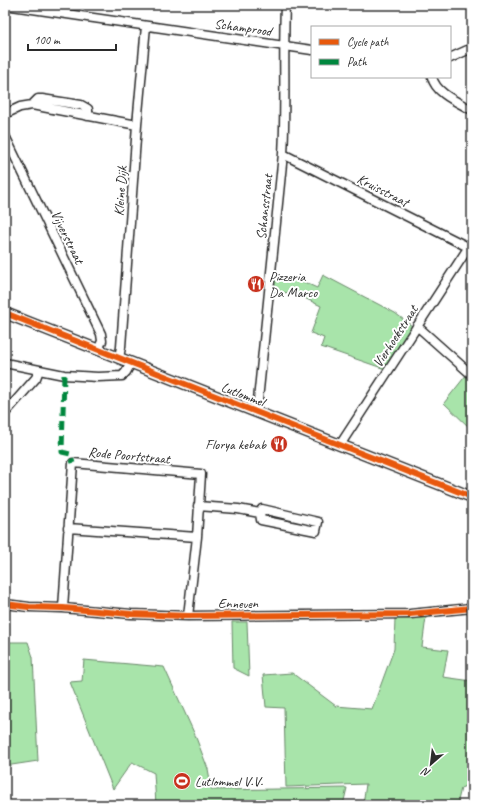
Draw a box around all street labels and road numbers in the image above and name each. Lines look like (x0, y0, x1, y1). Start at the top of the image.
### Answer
street label: Schamprood (213, 15, 275, 40)
street label: Kleine Dijk (110, 164, 131, 216)
street label: Kruisstraat (354, 170, 413, 212)
street label: Schansstraat (253, 172, 277, 241)
street label: Vijverstraat (47, 208, 88, 268)
street label: Vierhoekstraat (369, 301, 422, 370)
street label: Lutlommel (219, 378, 269, 411)
street label: Rode Poortstraat (87, 443, 172, 468)
street label: Enneven (218, 595, 259, 612)

